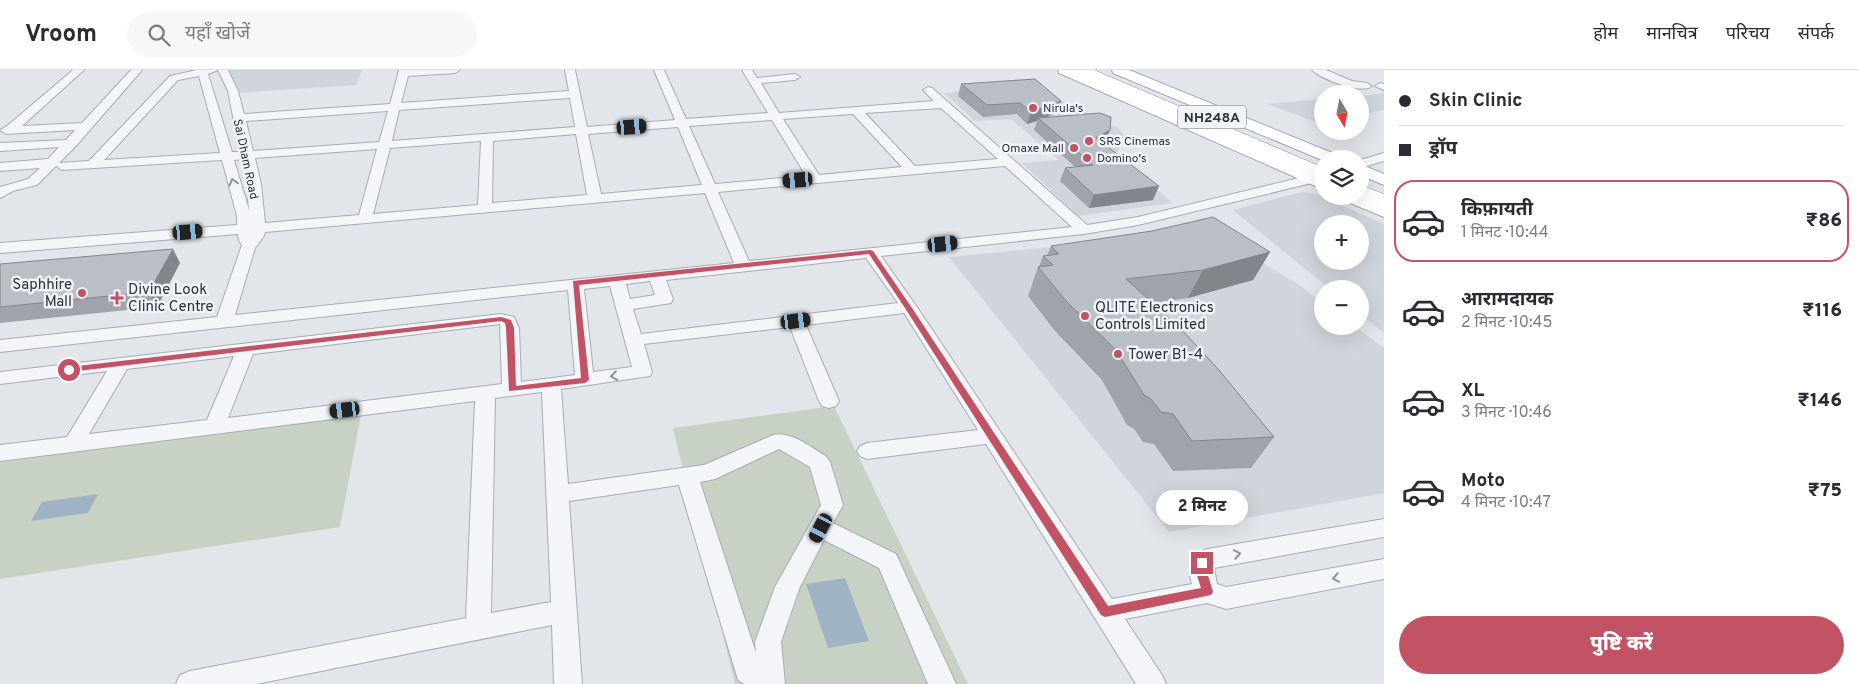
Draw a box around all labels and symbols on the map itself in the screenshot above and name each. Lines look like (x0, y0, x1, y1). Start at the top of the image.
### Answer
north arrow (1314, 85, 1369, 140)
place label: Nirula's (1043, 101, 1084, 117)
marker: Nirula's (1027, 102, 1039, 114)
road number: NH248A (1178, 106, 1246, 128)
street label: Sai Dham Road (229, 118, 261, 201)
car (616, 118, 647, 136)
place label: SRS Cinemas (1099, 134, 1170, 150)
marker: SRS Cinemas (1083, 135, 1095, 147)
place label: Omaxe Mall (1001, 141, 1064, 157)
marker: Omaxe Mall (1068, 142, 1080, 154)
place label: Domino's (1097, 151, 1147, 167)
marker: Domino's (1081, 152, 1093, 164)
car (782, 171, 813, 189)
one-way arrow (229, 178, 239, 186)
car (172, 223, 203, 241)
car (927, 235, 958, 253)
place label: Saphhire Mall (12, 276, 72, 312)
place label: Divine Look Clinic Centre (128, 281, 214, 317)
marker: Saphhire Mall (76, 287, 88, 299)
marker: Divine Look Clinic Centre (110, 291, 124, 305)
place label: QLITE Electronics Controls Limited (1095, 299, 1214, 335)
marker: QLITE Electronics Controls Limited (1079, 310, 1091, 322)
car (780, 312, 811, 330)
place label: Tower B1-4 (1128, 346, 1203, 365)
marker: Tower B1-4 (1112, 348, 1124, 360)
route start (58, 359, 80, 381)
one-way arrow (610, 370, 618, 381)
car (329, 401, 360, 419)
callout: 2 मिनट (1156, 490, 1248, 526)
car (807, 511, 834, 545)
one-way arrow (1232, 550, 1241, 560)
route end (1191, 552, 1213, 574)
one-way arrow (1332, 572, 1340, 582)

